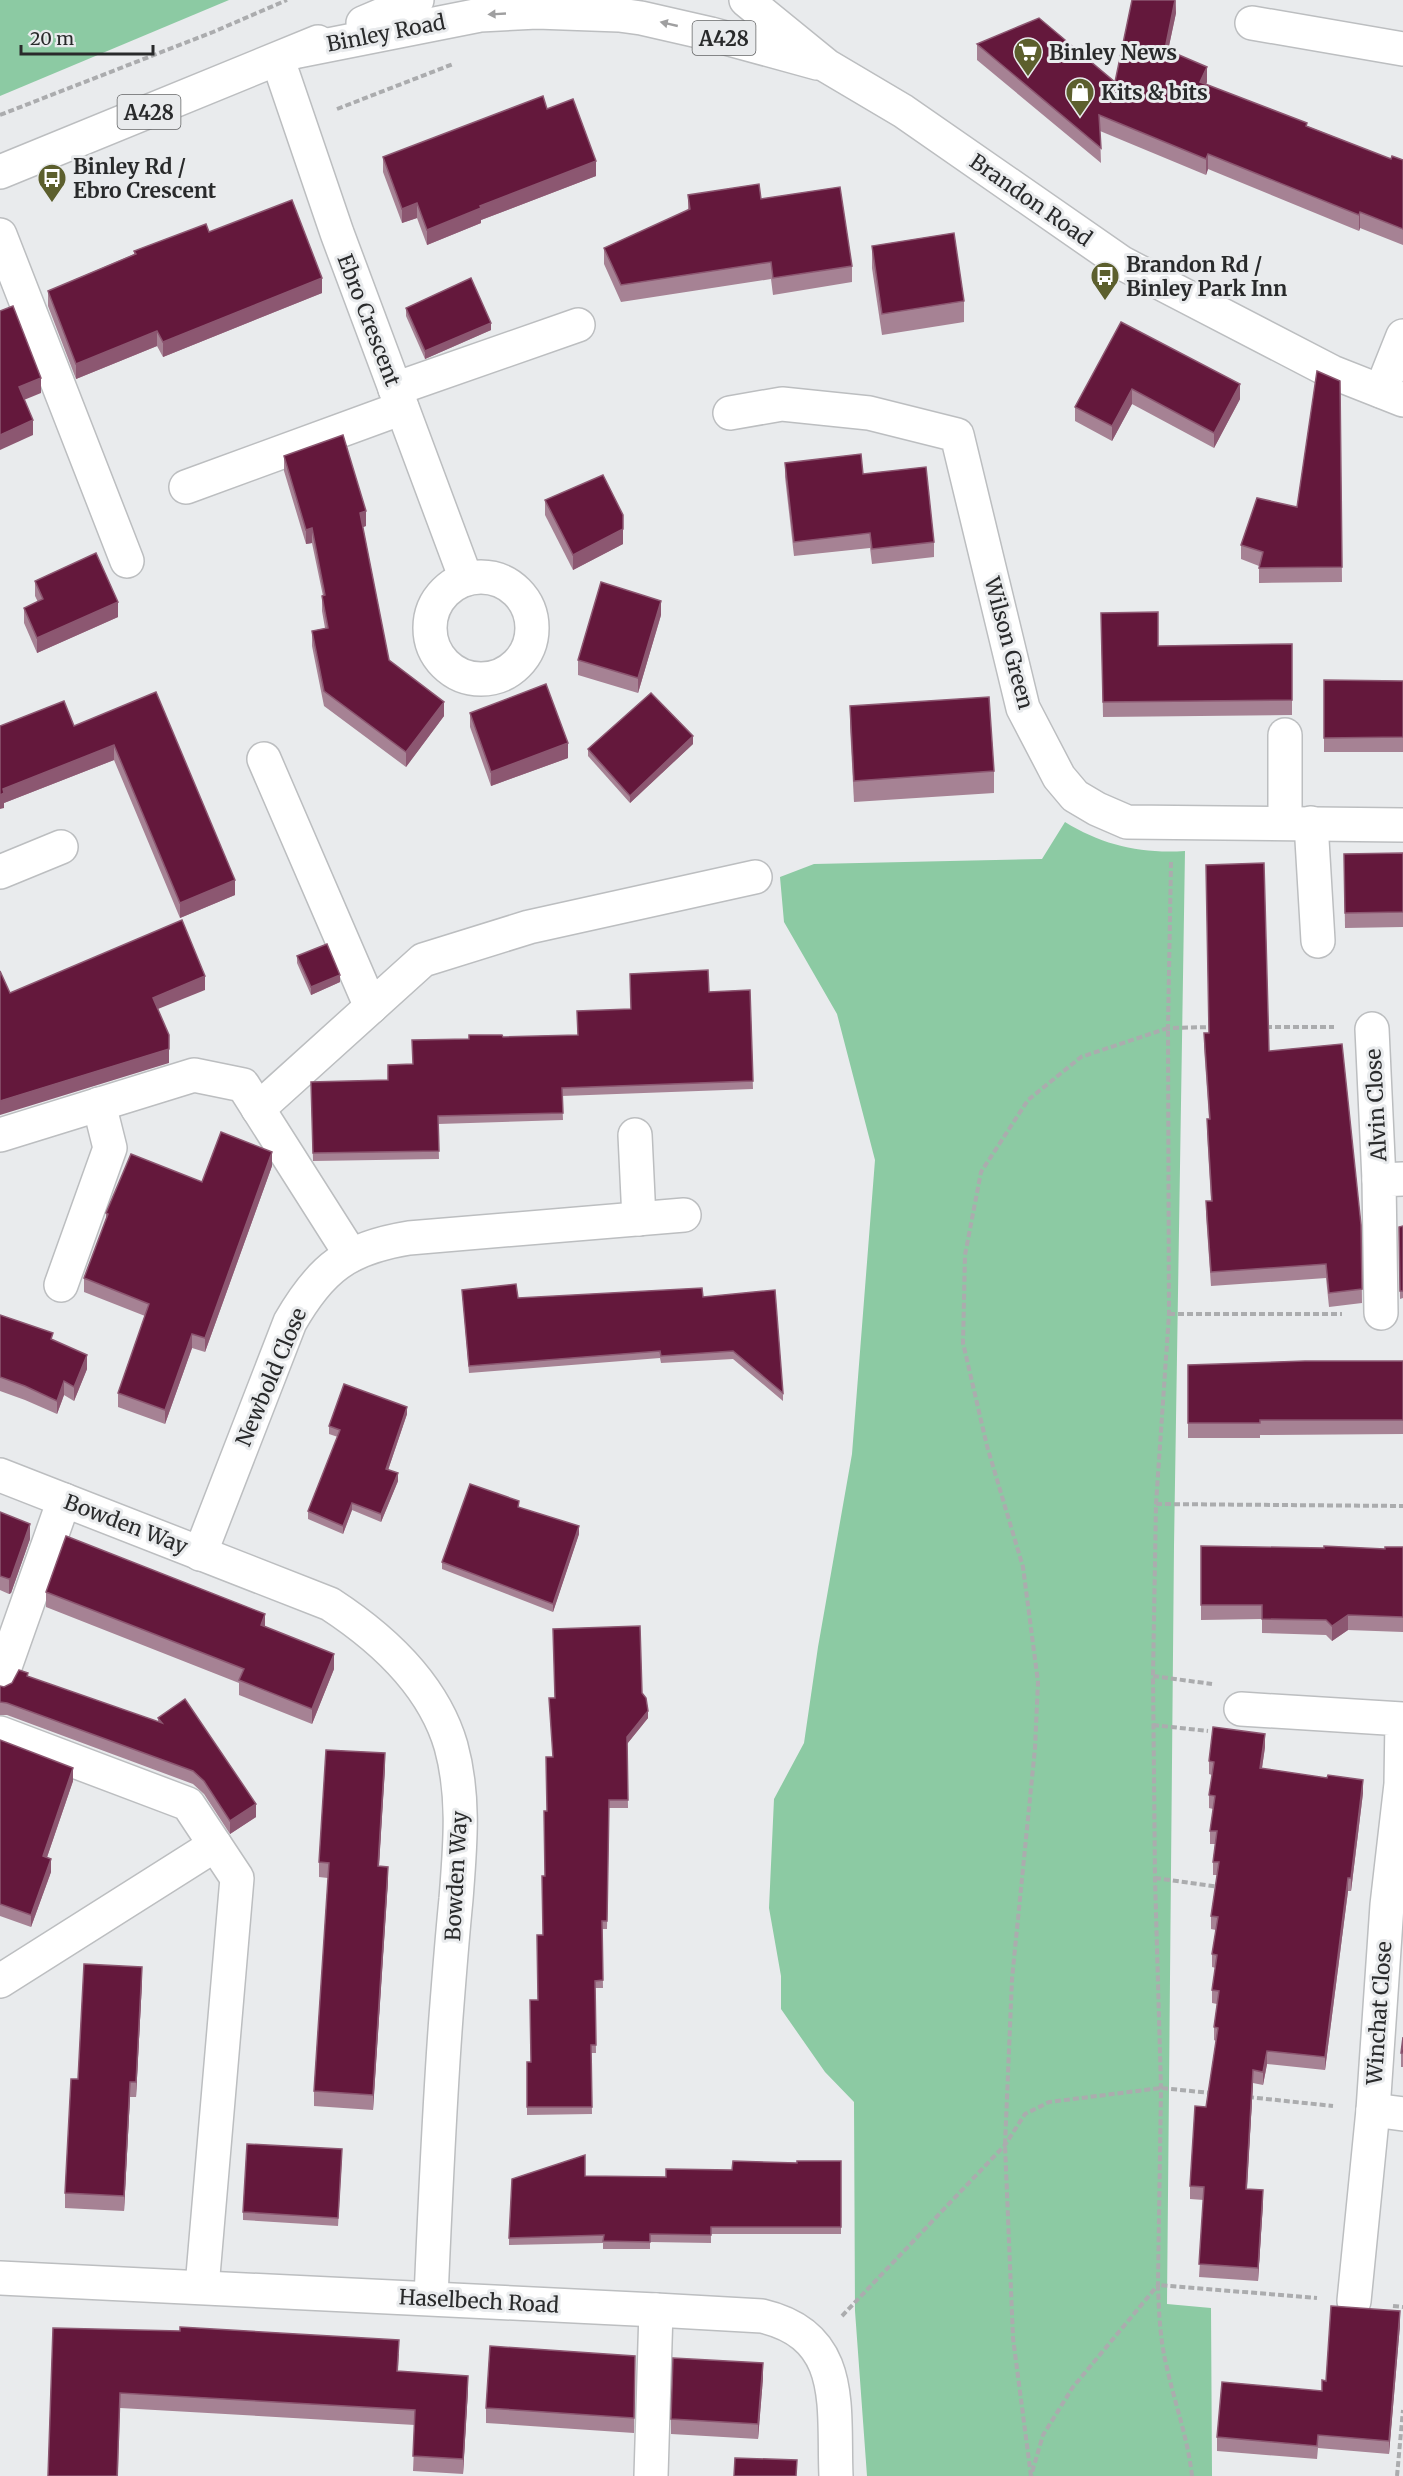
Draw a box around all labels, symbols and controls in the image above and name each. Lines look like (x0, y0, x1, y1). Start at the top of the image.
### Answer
street label: Binley Road (324, 8, 448, 58)
one-way arrow (488, 9, 507, 19)
scale bar (21, 18, 153, 56)
one-way arrow (659, 19, 678, 28)
road number: A428 (692, 21, 756, 55)
text: 20 m (30, 27, 74, 50)
supermarket icon: Binley News (1012, 36, 1044, 78)
place label: Binley News (1049, 39, 1177, 66)
shop icon: Kits & bits (1064, 76, 1096, 118)
place label: Kits & bits (1101, 79, 1208, 106)
road number: A428 (118, 95, 180, 129)
street label: Brandon Road (965, 148, 1098, 252)
place label: Binley Rd / Ebro Crescent (73, 153, 217, 204)
bus stop icon: Binley Rd / Ebro Crescent (36, 162, 68, 204)
street label: Ebro Crescent (331, 250, 407, 390)
place label: Brandon Rd / Binley Park Inn (1126, 251, 1287, 302)
bus stop icon: Brandon Rd / Binley Park Inn (1089, 260, 1121, 302)
street label: Wilson Green (978, 573, 1040, 712)
street label: Alvin Close (1360, 1048, 1392, 1163)
street label: Newbold Close (230, 1304, 312, 1450)
street label: Bowden Way (60, 1488, 192, 1560)
street label: Bowden Way (439, 1809, 473, 1942)
street label: Winchat Close (1360, 1940, 1397, 2087)
street label: Haselbech Road (398, 2283, 560, 2319)

